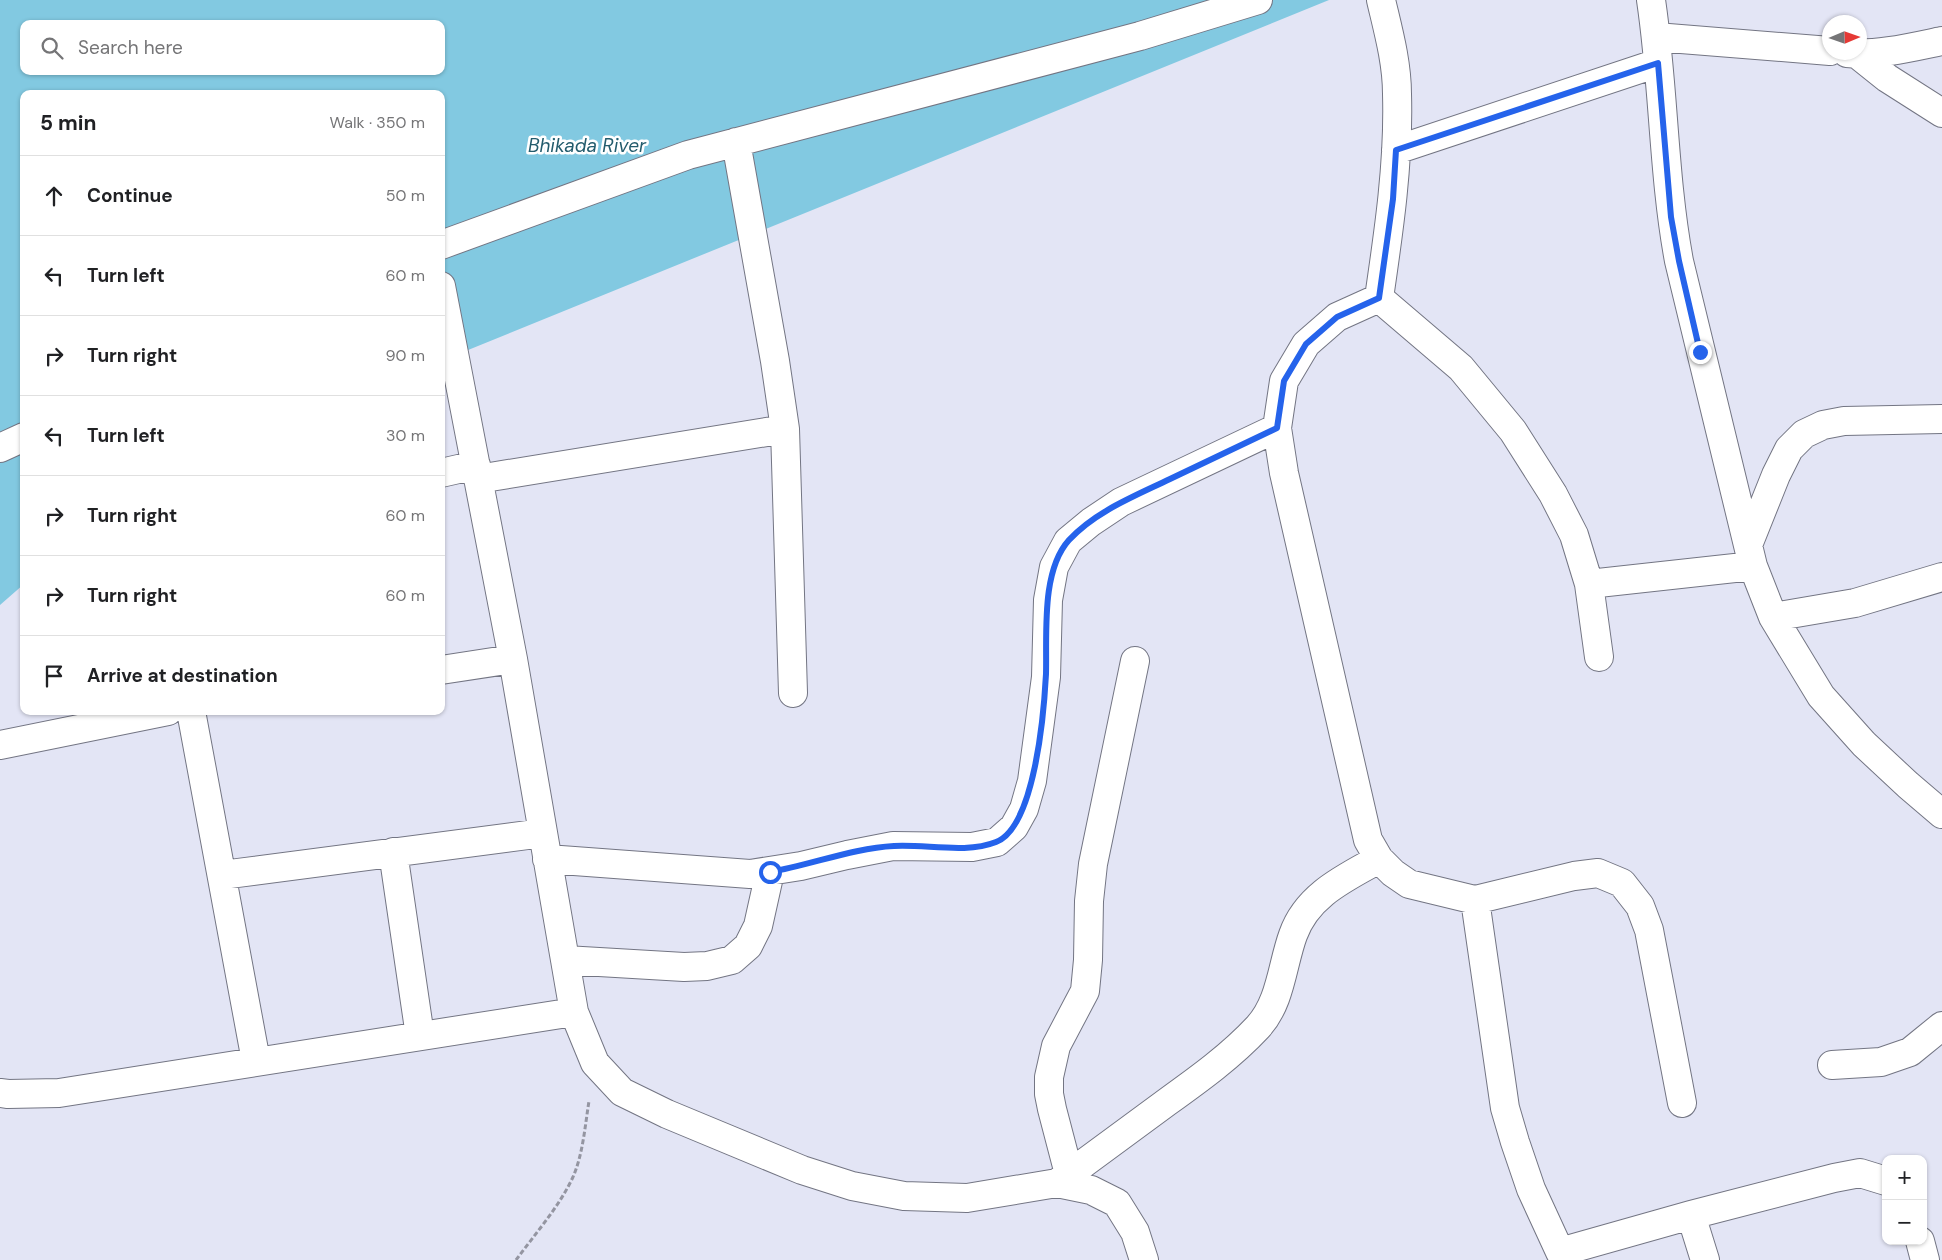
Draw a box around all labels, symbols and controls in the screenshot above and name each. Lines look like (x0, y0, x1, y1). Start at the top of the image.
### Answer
north arrow (1822, 15, 1867, 60)
search box (20, 20, 445, 75)
icon: search (38, 34, 66, 62)
text: Search here (78, 35, 183, 60)
text: 5 min (40, 109, 96, 137)
text: Walk · 350 m (330, 112, 425, 133)
water label: Bhikada River (528, 133, 647, 158)
icon: ahead (40, 182, 68, 210)
text: Continue (87, 183, 173, 208)
text: 50 m (386, 185, 425, 206)
icon: left (40, 262, 68, 290)
text: Turn left (87, 263, 165, 288)
text: 60 m (385, 265, 425, 286)
route end (1689, 341, 1712, 364)
icon: right (40, 342, 68, 370)
text: Turn right (87, 343, 177, 368)
text: 90 m (385, 345, 425, 366)
icon: left (40, 422, 68, 450)
text: Turn left (87, 423, 165, 448)
text: 30 m (386, 425, 425, 446)
icon: right (40, 502, 68, 530)
text: Turn right (87, 503, 177, 528)
text: 60 m (385, 505, 425, 526)
icon: right (40, 582, 68, 610)
text: Turn right (87, 583, 177, 608)
text: 60 m (385, 585, 425, 606)
icon: arrive (40, 662, 68, 690)
text: Arrive at destination (87, 663, 278, 688)
route start (759, 861, 782, 884)
map controls (1882, 1155, 1927, 1245)
button: + (1882, 1155, 1927, 1200)
button: − (1882, 1200, 1927, 1245)

